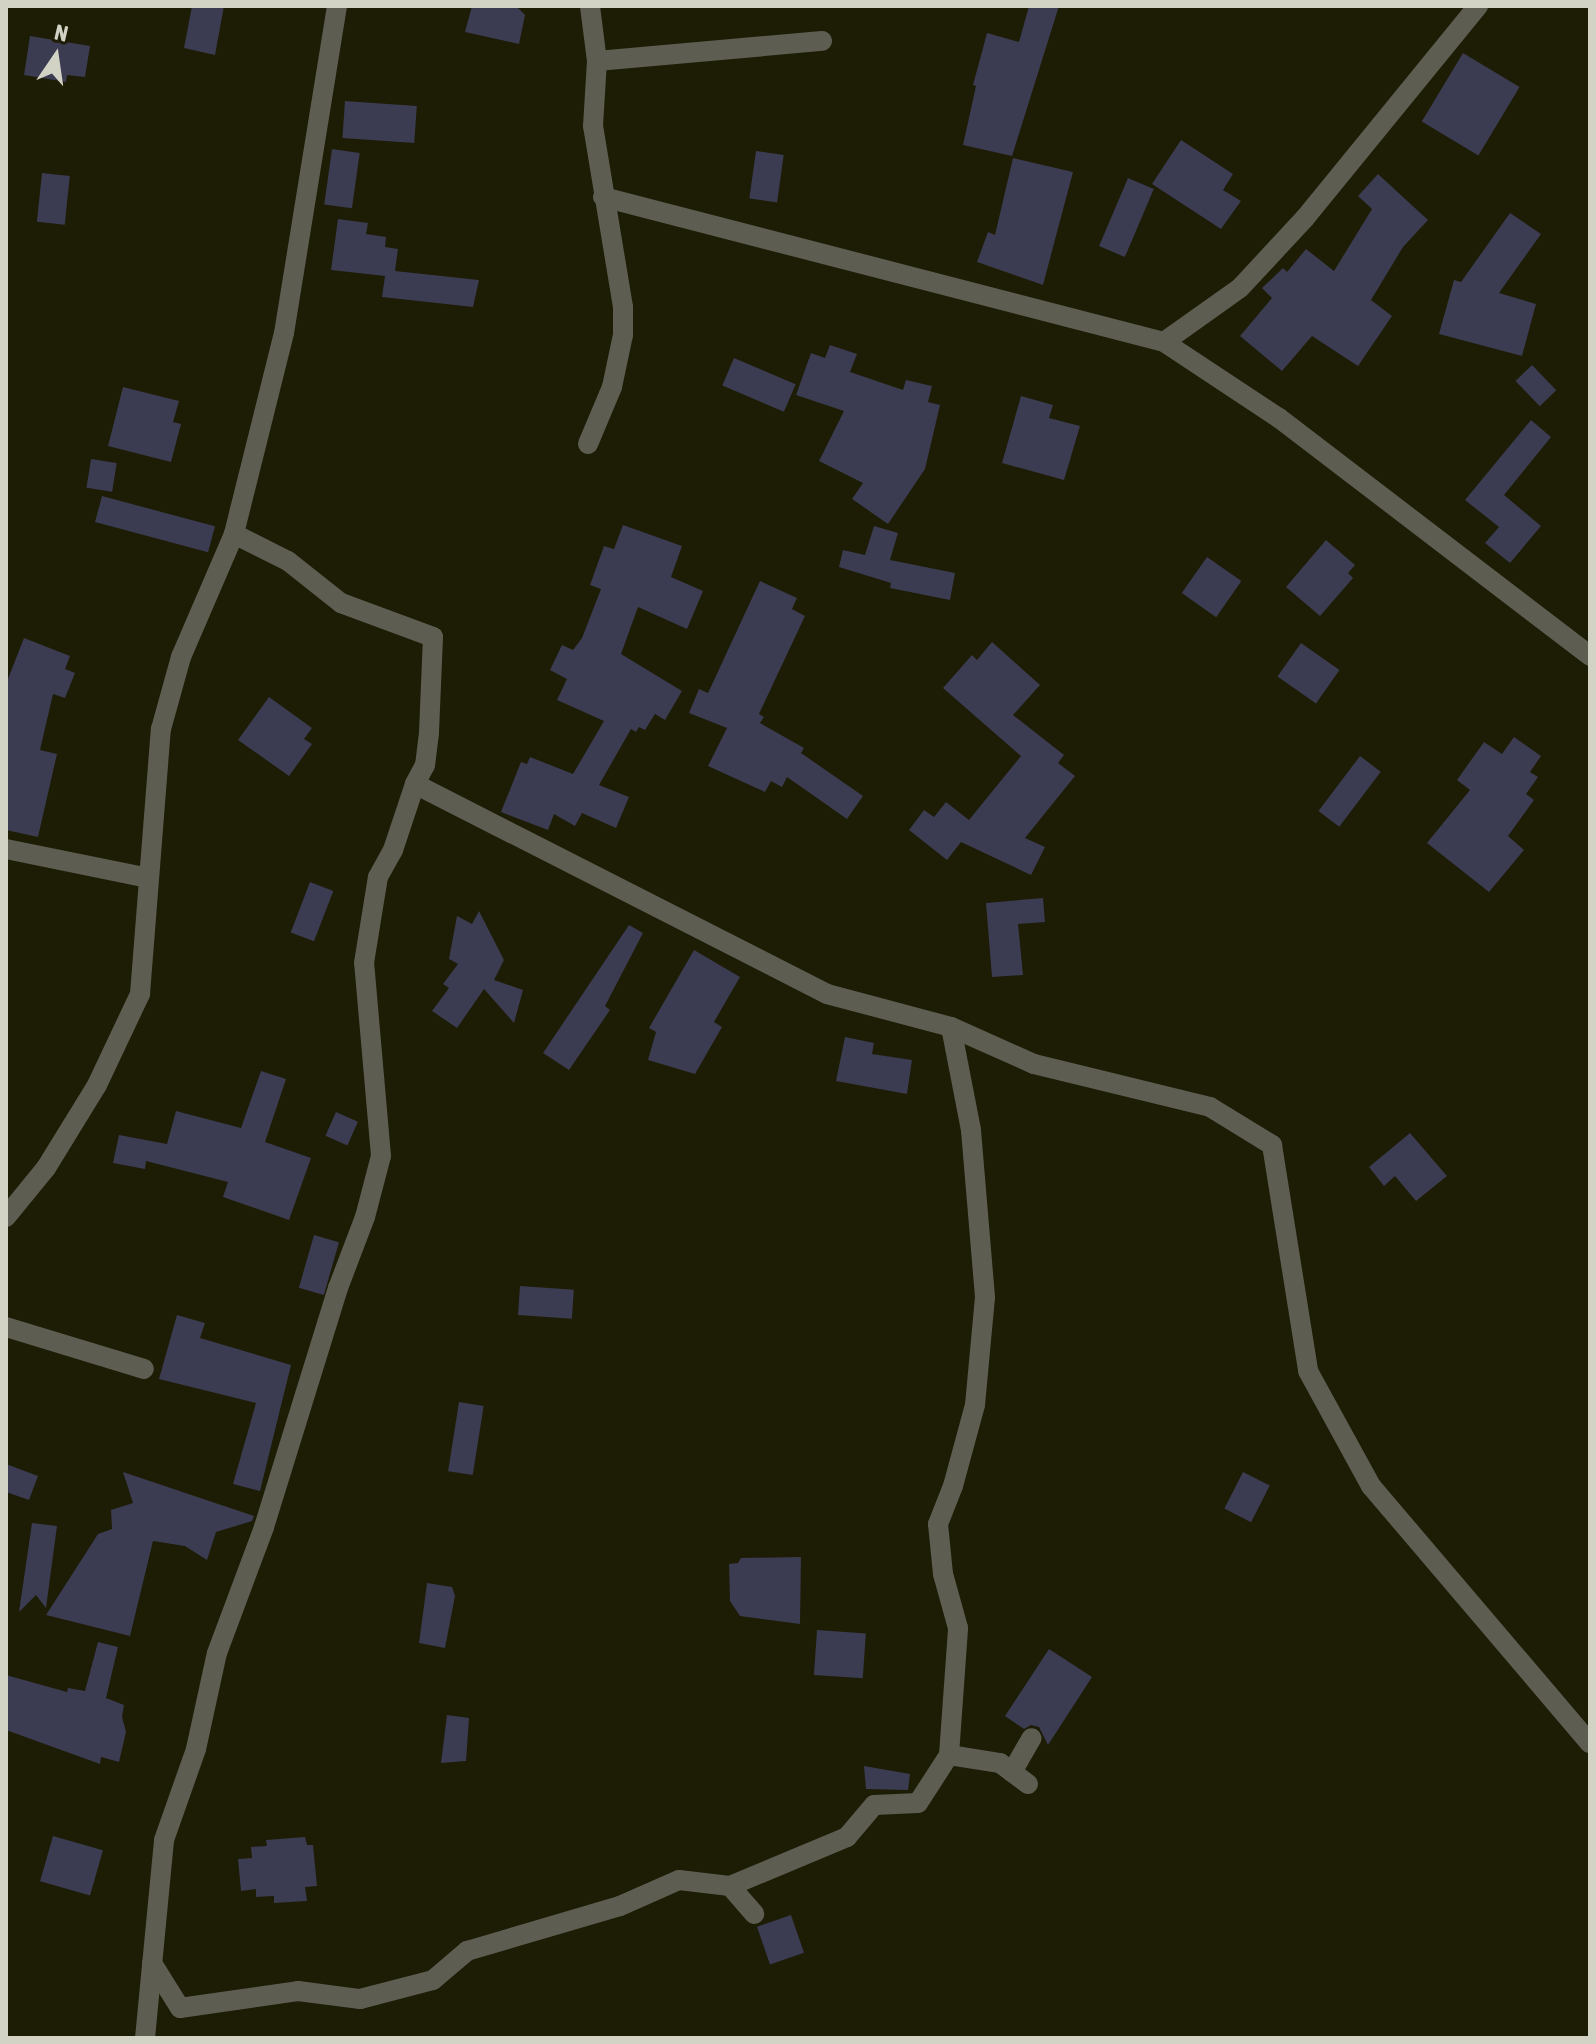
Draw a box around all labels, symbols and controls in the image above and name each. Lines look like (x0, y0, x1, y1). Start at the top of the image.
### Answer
north arrow (16, 16, 96, 96)
text: N (52, 18, 71, 47)

